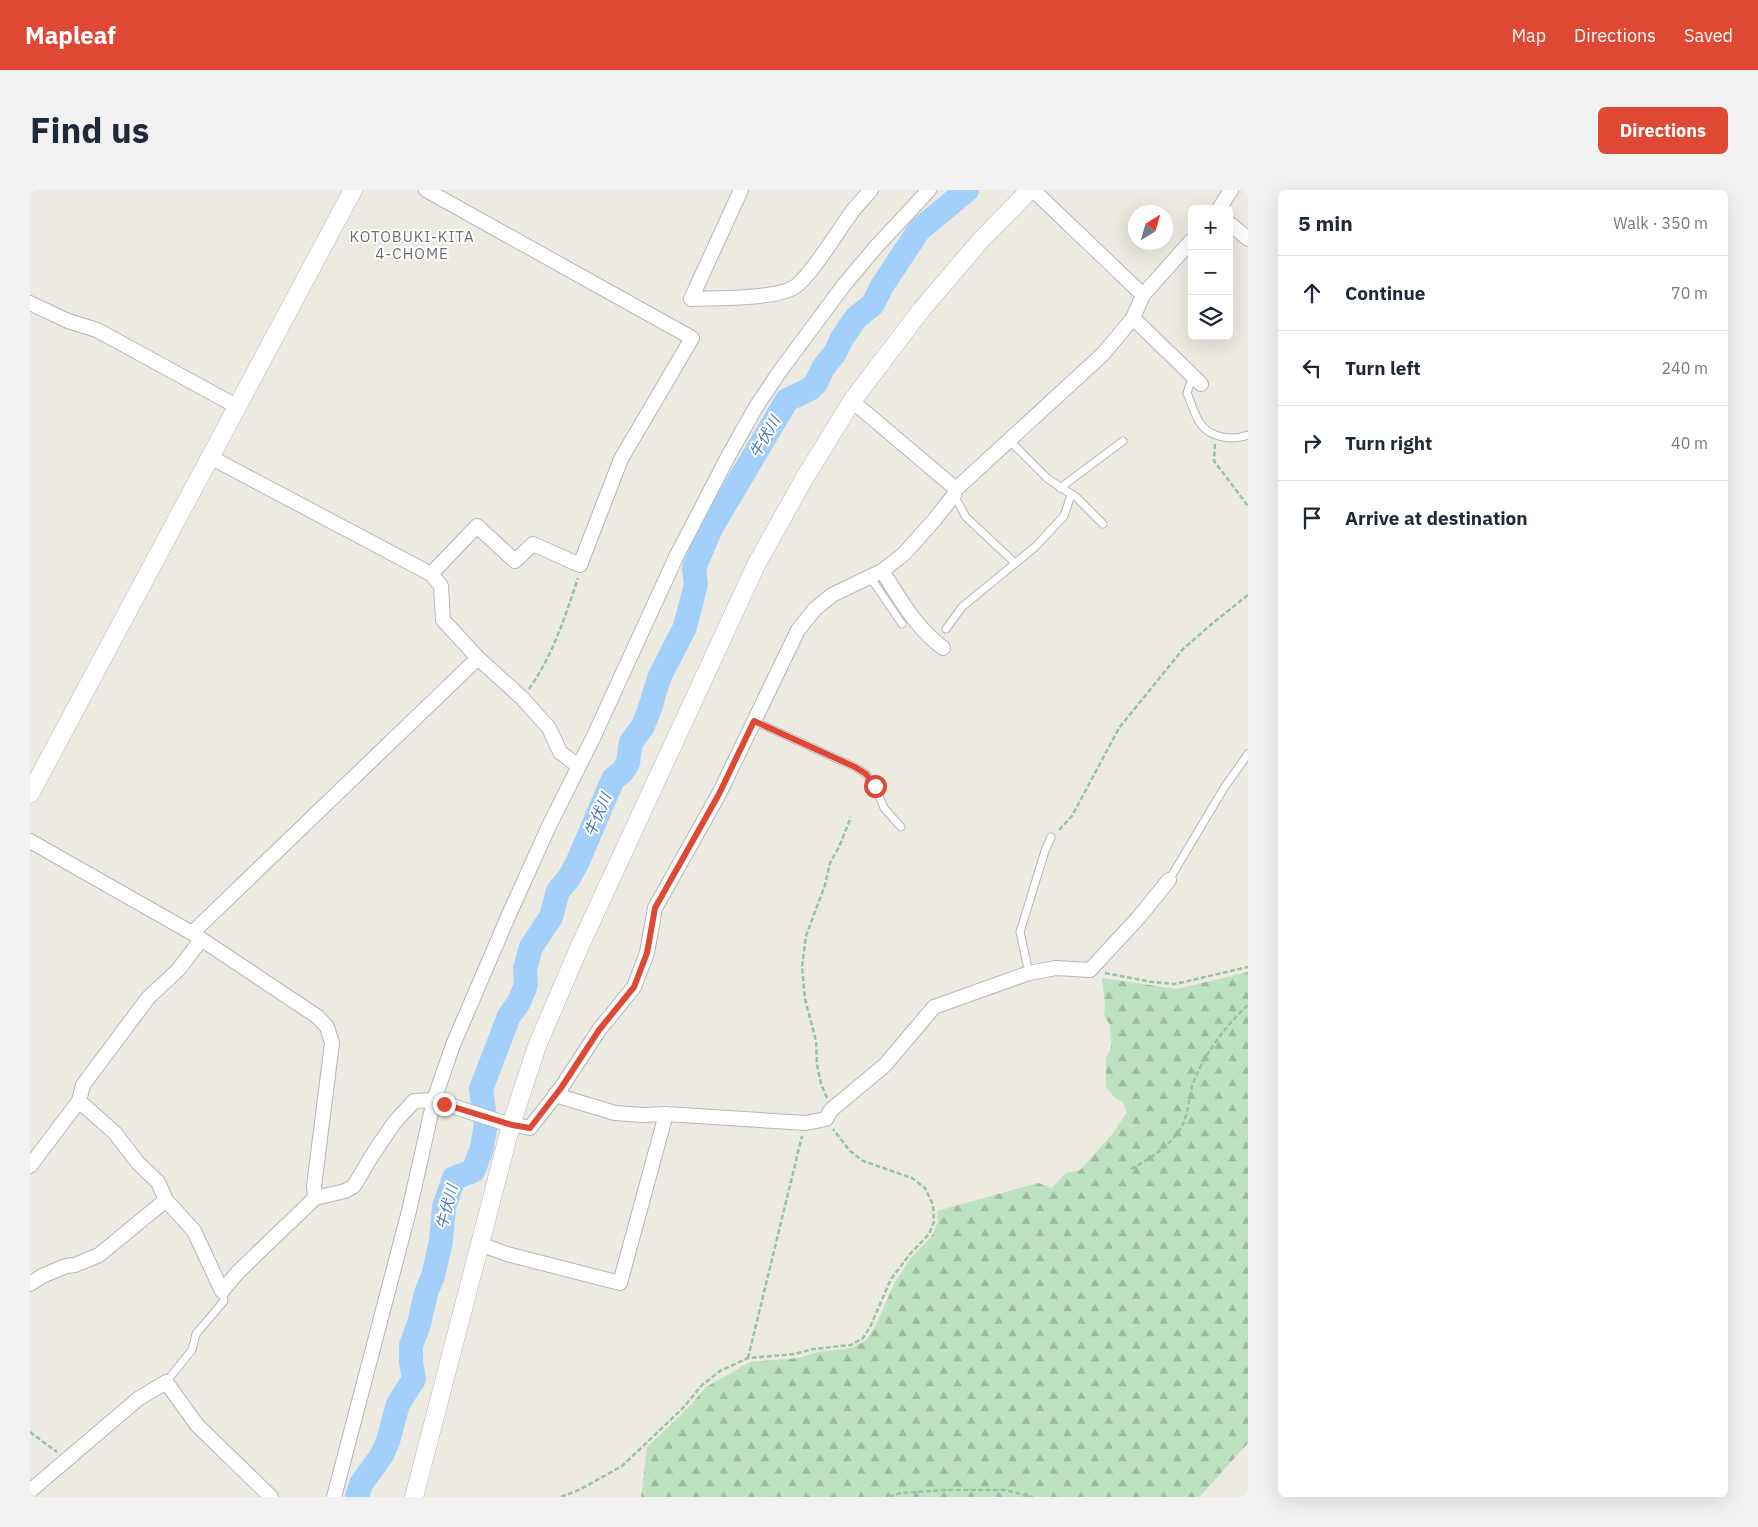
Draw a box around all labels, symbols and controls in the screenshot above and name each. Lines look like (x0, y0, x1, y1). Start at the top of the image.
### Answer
text: Mapleaf (25, 19, 116, 51)
text: Map (1511, 24, 1546, 47)
text: Directions (1574, 24, 1656, 47)
text: Saved (1684, 24, 1733, 47)
text: Find us (30, 107, 149, 153)
button: Directions (1598, 107, 1728, 154)
north arrow (1128, 205, 1173, 250)
map controls (1188, 205, 1233, 340)
button: + (1188, 205, 1233, 250)
text: 5 min (1298, 209, 1353, 237)
text: Walk · 350 m (1613, 213, 1708, 233)
district label: KOTOBUKI-KITA 4-CHOME (350, 227, 475, 263)
button: − (1188, 250, 1233, 295)
icon: ahead (1298, 279, 1326, 307)
text: Continue (1345, 281, 1425, 305)
text: 70 m (1671, 283, 1708, 303)
button: layers (1188, 295, 1233, 340)
icon: left (1298, 354, 1326, 382)
text: Turn left (1345, 356, 1421, 380)
text: 240 m (1661, 358, 1708, 378)
water label: 牛伏川 (745, 411, 785, 461)
icon: right (1298, 429, 1326, 457)
text: Turn right (1345, 431, 1432, 455)
text: 40 m (1671, 433, 1708, 453)
icon: arrive (1298, 504, 1326, 532)
text: Arrive at destination (1345, 506, 1528, 530)
route start (864, 775, 887, 798)
water label: 牛伏川 (580, 789, 616, 839)
route end (433, 1093, 456, 1116)
water label: 牛伏川 (432, 1181, 462, 1231)

